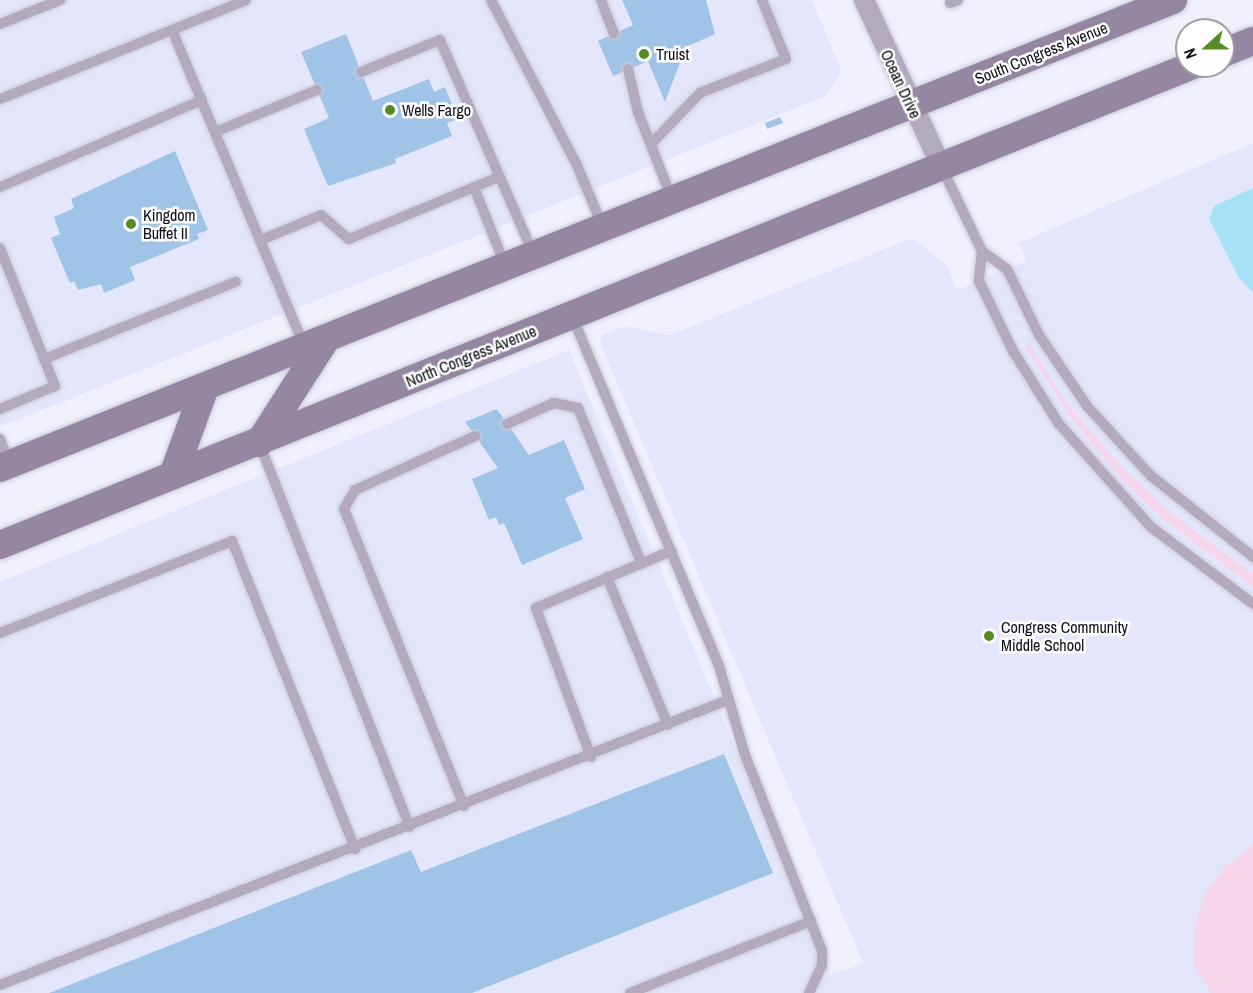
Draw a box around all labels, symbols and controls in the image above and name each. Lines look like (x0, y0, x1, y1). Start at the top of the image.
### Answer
street label: South Congress Avenue (972, 18, 1110, 88)
north arrow (1175, 18, 1235, 78)
place label: Truist (656, 44, 689, 64)
text: N (1178, 45, 1202, 62)
marker: Truist (637, 47, 651, 61)
street label: Ocean Drive (877, 47, 925, 121)
place label: Wells Fargo (402, 100, 471, 120)
marker: Wells Fargo (383, 103, 397, 117)
place label: Kingdom Buffet II (143, 205, 196, 243)
marker: Kingdom Buffet II (124, 217, 138, 231)
street label: North Congress Avenue (403, 321, 539, 391)
place label: Congress Community Middle School (1001, 617, 1128, 655)
marker: Congress Community Middle School (982, 629, 996, 643)

